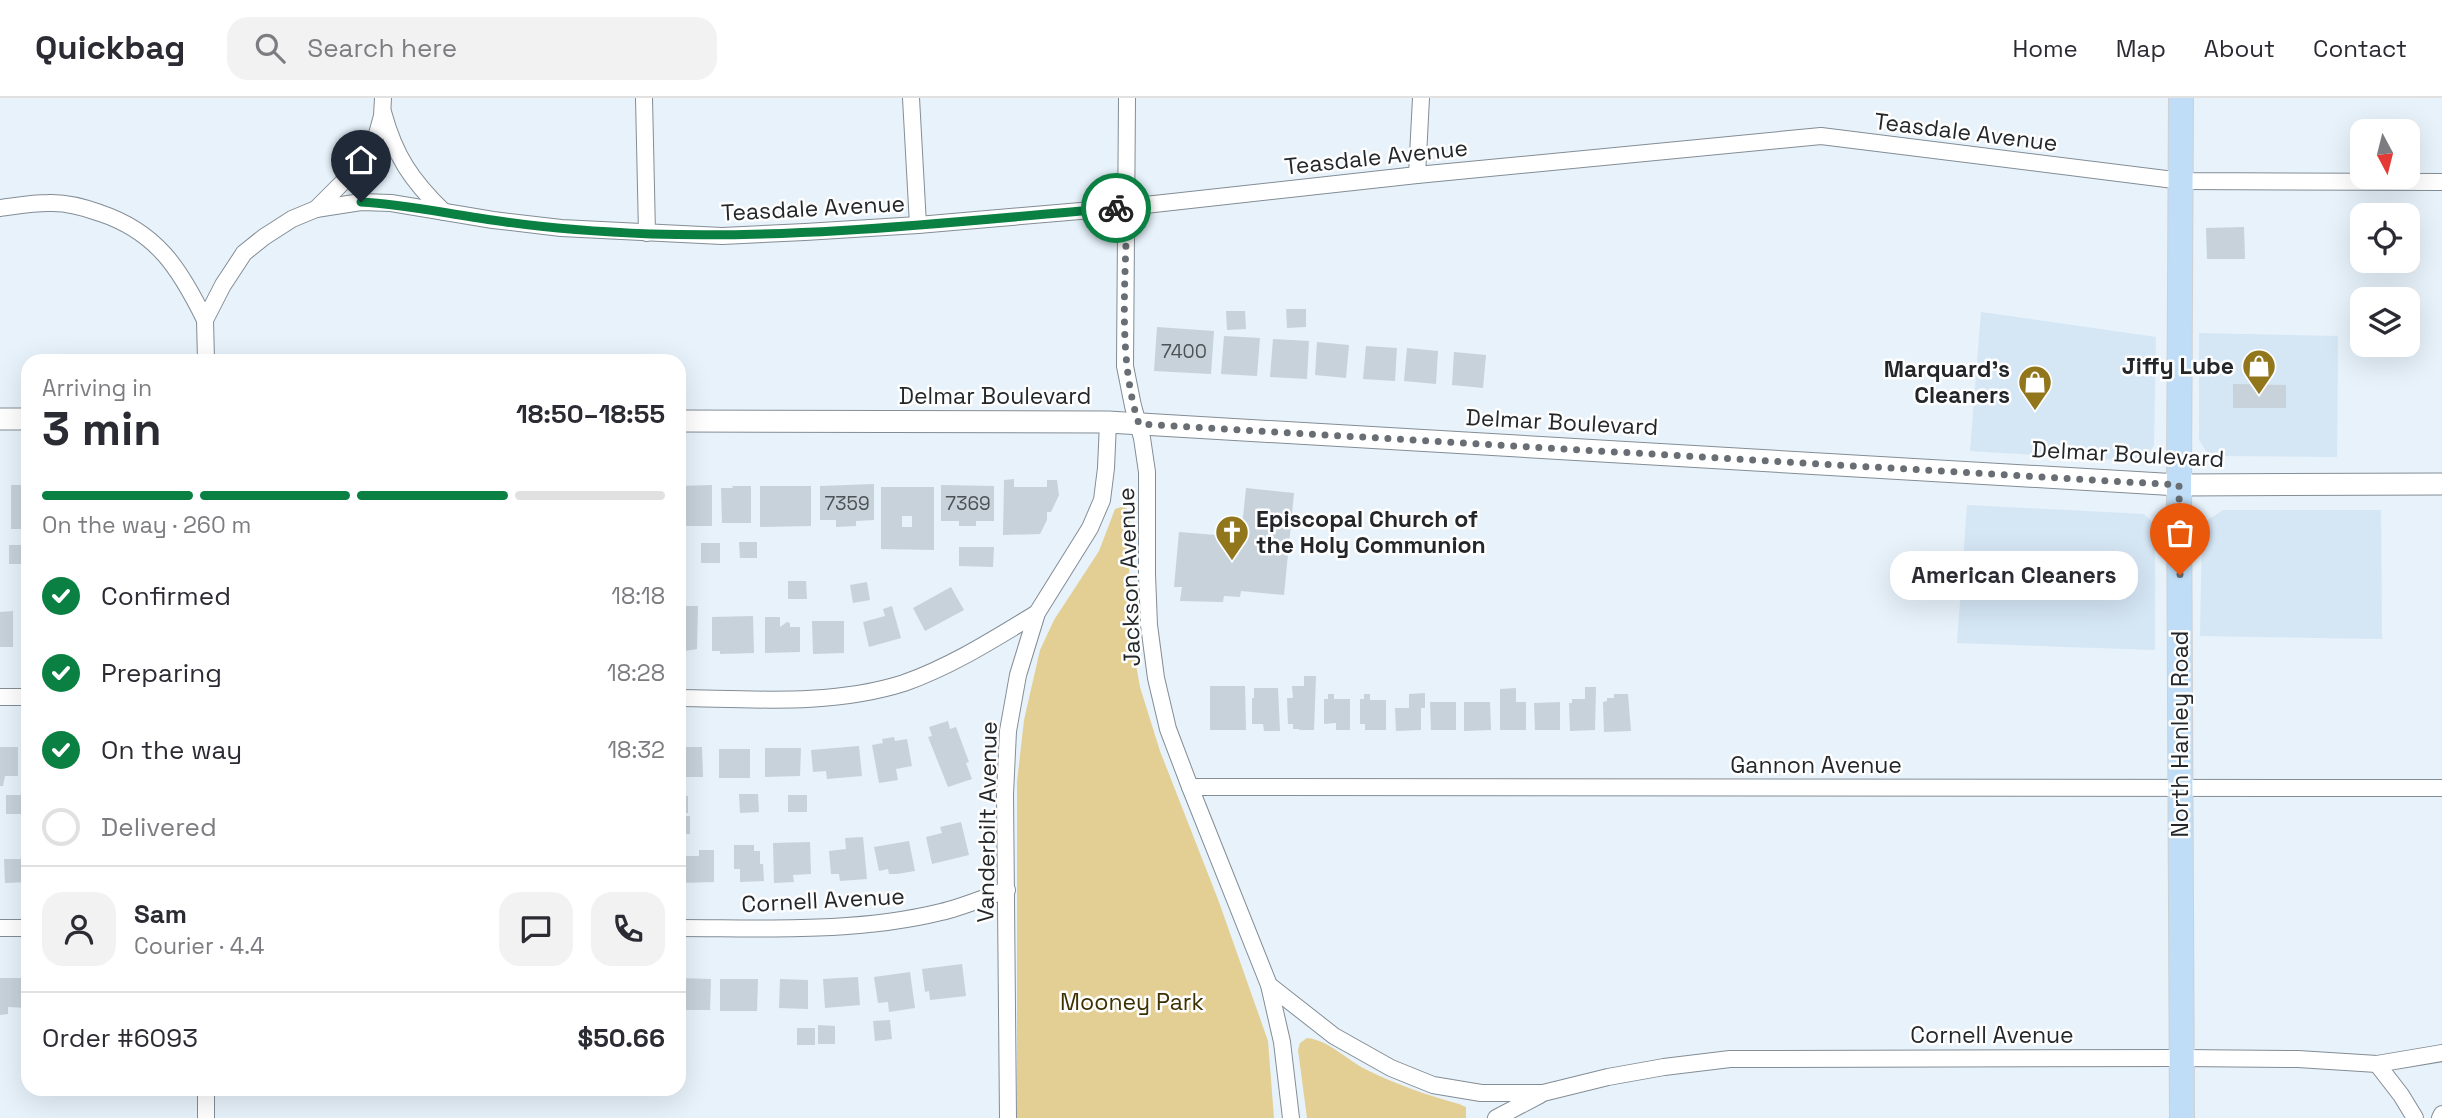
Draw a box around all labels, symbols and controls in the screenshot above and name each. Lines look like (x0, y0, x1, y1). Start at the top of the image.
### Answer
search box (227, 17, 717, 80)
text: Quickbag (35, 27, 185, 69)
icon: search (251, 29, 289, 67)
text: Search here (307, 31, 457, 65)
text: Home (2012, 33, 2078, 64)
text: Map (2116, 33, 2166, 64)
text: About (2204, 33, 2275, 64)
text: Contact (2313, 33, 2407, 64)
street label: Teasdale Avenue (1873, 106, 2059, 158)
north arrow (2350, 119, 2420, 189)
map controls (2350, 119, 2420, 357)
pin (331, 130, 391, 202)
street label: Teasdale Avenue (1283, 132, 1469, 182)
icon: home (342, 141, 380, 179)
courier (1081, 173, 1151, 243)
street label: Teasdale Avenue (720, 188, 906, 228)
icon: bike (1097, 189, 1135, 227)
button: locate (2350, 203, 2420, 273)
button: layers (2350, 287, 2420, 357)
house number: 7400 (1161, 339, 1207, 364)
shop icon: Jiffy Lube (2240, 347, 2278, 396)
place label: Jiffy Lube (2122, 351, 2234, 381)
place label: Marquard's Cleaners (1884, 354, 2010, 410)
shop icon: Marquard's Cleaners (2016, 363, 2054, 412)
text: Arriving in (42, 373, 152, 403)
street label: Delmar Boulevard (899, 381, 1091, 411)
text: 18:50–18:55 (516, 397, 665, 431)
text: 3 min (42, 400, 162, 458)
street label: Delmar Boulevard (1465, 402, 1659, 442)
street label: Delmar Boulevard (2031, 434, 2225, 474)
street label: Jackson Avenue (1111, 487, 1147, 667)
house number: 7359 (824, 491, 870, 516)
house number: 7369 (945, 491, 991, 516)
pin (2150, 503, 2210, 575)
place label: Episcopal Church of the Holy Communion (1256, 504, 1486, 560)
text: On the way · 260 m (42, 510, 251, 540)
church icon: Episcopal Church of the Holy Communion (1213, 513, 1251, 562)
icon: bag (2161, 514, 2199, 552)
callout: American Cleaners (1890, 550, 2138, 600)
text: American Cleaners (1911, 560, 2117, 590)
icon: check (42, 577, 80, 615)
text: Confirmed (101, 579, 231, 613)
text: 18:18 (611, 581, 665, 611)
street label: North Hanley Road (2165, 631, 2195, 837)
icon: check (42, 654, 80, 692)
text: Preparing (101, 656, 222, 690)
text: 18:28 (607, 658, 665, 688)
street label: Vanderbilt Avenue (970, 721, 1004, 923)
icon: check (42, 731, 80, 769)
text: On the way (101, 733, 242, 767)
text: 18:32 (607, 735, 665, 765)
street label: Gannon Avenue (1730, 750, 1902, 780)
text: Delivered (101, 810, 217, 844)
street label: Cornell Avenue (741, 881, 905, 919)
button: person (42, 892, 116, 966)
button: chat (499, 892, 573, 966)
button: phone (591, 892, 665, 966)
text: Sam (134, 897, 187, 931)
text: Courier · 4.4 (134, 931, 264, 961)
park label: Mooney Park (1060, 987, 1204, 1017)
street label: Cornell Avenue (1910, 1020, 2074, 1050)
text: Order #6093 (42, 1021, 198, 1055)
text: $50.66 (577, 1021, 665, 1055)

